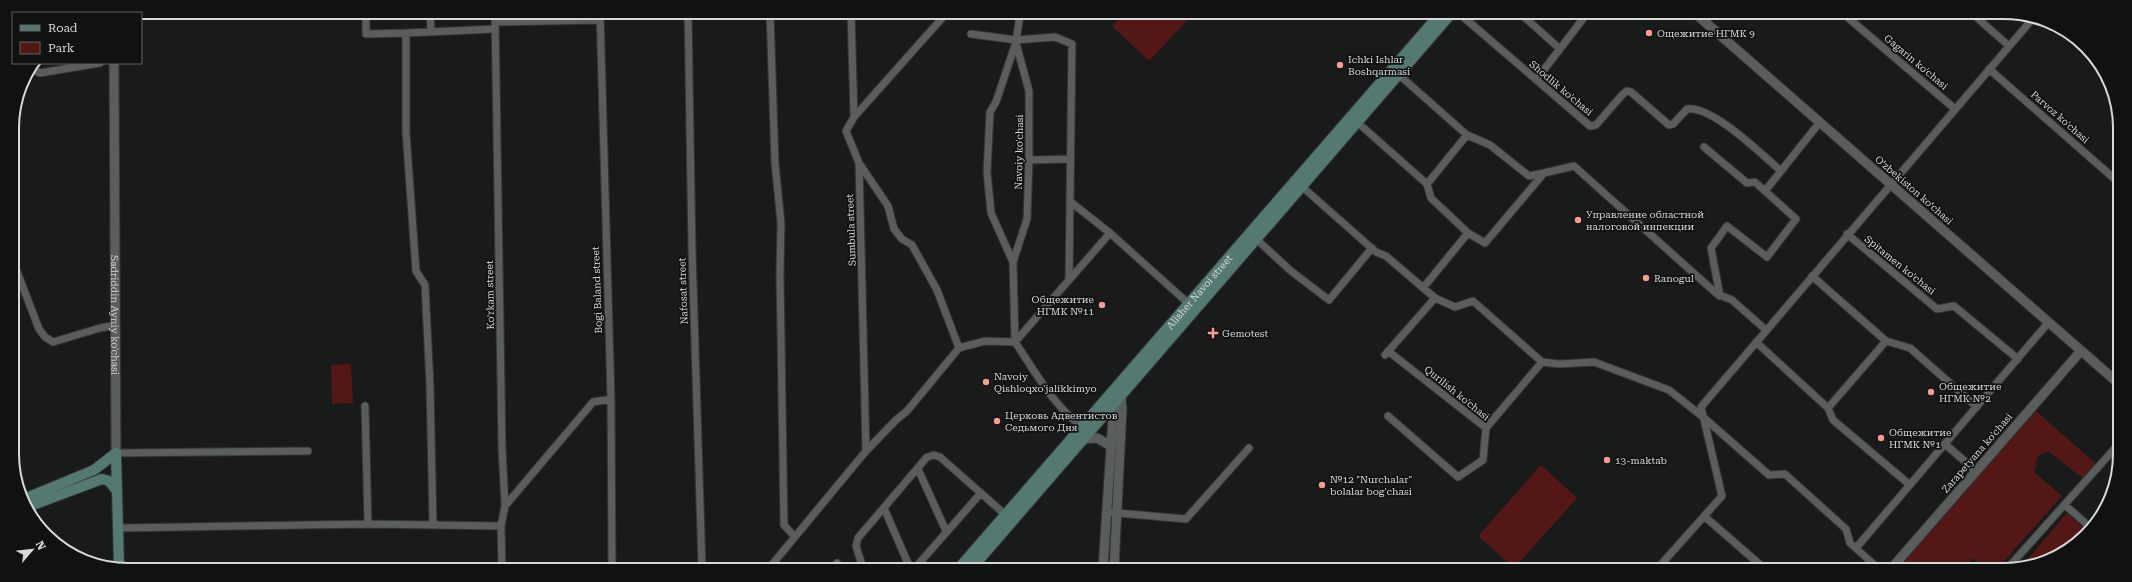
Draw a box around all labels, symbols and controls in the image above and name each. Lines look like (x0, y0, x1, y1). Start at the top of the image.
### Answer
legend (12, 12, 142, 64)
text: Road (48, 21, 78, 35)
marker: Ощежитие НГМК 9 (1644, 28, 1654, 38)
place label: Ощежитие НГМК 9 (1657, 28, 1755, 39)
street label: Gagarin ko'chasi (1882, 32, 1950, 92)
text: Park (48, 41, 75, 55)
place label: Ichki Ishlar Boshqarmasi (1348, 54, 1410, 77)
street label: Shodlik ko'chasi (1527, 58, 1595, 118)
marker: Ichki Ishlar Boshqarmasi (1335, 60, 1345, 70)
street label: Parvoz ko'chasi (2029, 89, 2091, 145)
street label: Navoiy ko'chasi (1013, 114, 1025, 190)
street label: O‘zbekiston ko‘chasi (1873, 153, 1955, 227)
street label: Sumbula street (844, 193, 858, 266)
place label: Управление областной налоговой инпекции (1586, 209, 1704, 232)
marker: Управление областной налоговой инпекции (1573, 215, 1583, 225)
street label: Spitamen ko'chasi (1863, 233, 1937, 297)
street label: Bogi Baland street (590, 246, 604, 334)
street label: Alisher Navoi street (1164, 252, 1234, 331)
street label: Sadriddin Ayniy ko'chasi (109, 255, 121, 375)
street label: Nafosat street (676, 257, 690, 325)
street label: Ko'rkam street (484, 260, 496, 330)
marker: Ranogul (1641, 273, 1651, 283)
place label: Ranogul (1654, 273, 1694, 284)
place label: Общежитие НГМК №11 (1032, 294, 1095, 317)
marker: Общежитие НГМК №11 (1097, 300, 1107, 310)
marker: Gemotest (1207, 327, 1219, 339)
place label: Gemotest (1222, 328, 1269, 339)
street label: Qurilish ko'chasi (1422, 363, 1492, 423)
place label: Navoiy Qishloqxo'jalikkimyo (994, 371, 1097, 394)
marker: Navoiy Qishloqxo'jalikkimyo (981, 377, 991, 387)
place label: Общежитие НГМК №2 (1939, 381, 2002, 404)
marker: Общежитие НГМК №2 (1926, 387, 1936, 397)
place label: Церковь Адвентистов Седьмого Дня (1005, 410, 1118, 433)
street label: Zarapetyana ko'chasi (1940, 411, 2014, 495)
marker: Церковь Адвентистов Седьмого Дня (992, 416, 1002, 426)
place label: Общежитие НГМК №1 (1889, 427, 1952, 450)
marker: Общежитие НГМК №1 (1876, 433, 1886, 443)
marker: 13-maktab (1602, 455, 1612, 465)
place label: 13-maktab (1615, 455, 1667, 466)
place label: №12 "Nurchalar" bolalar bog'chasi (1330, 474, 1412, 497)
marker: №12 "Nurchalar" bolalar bog'chasi (1317, 480, 1327, 490)
north arrow (12, 530, 52, 570)
text: N (33, 539, 48, 553)

